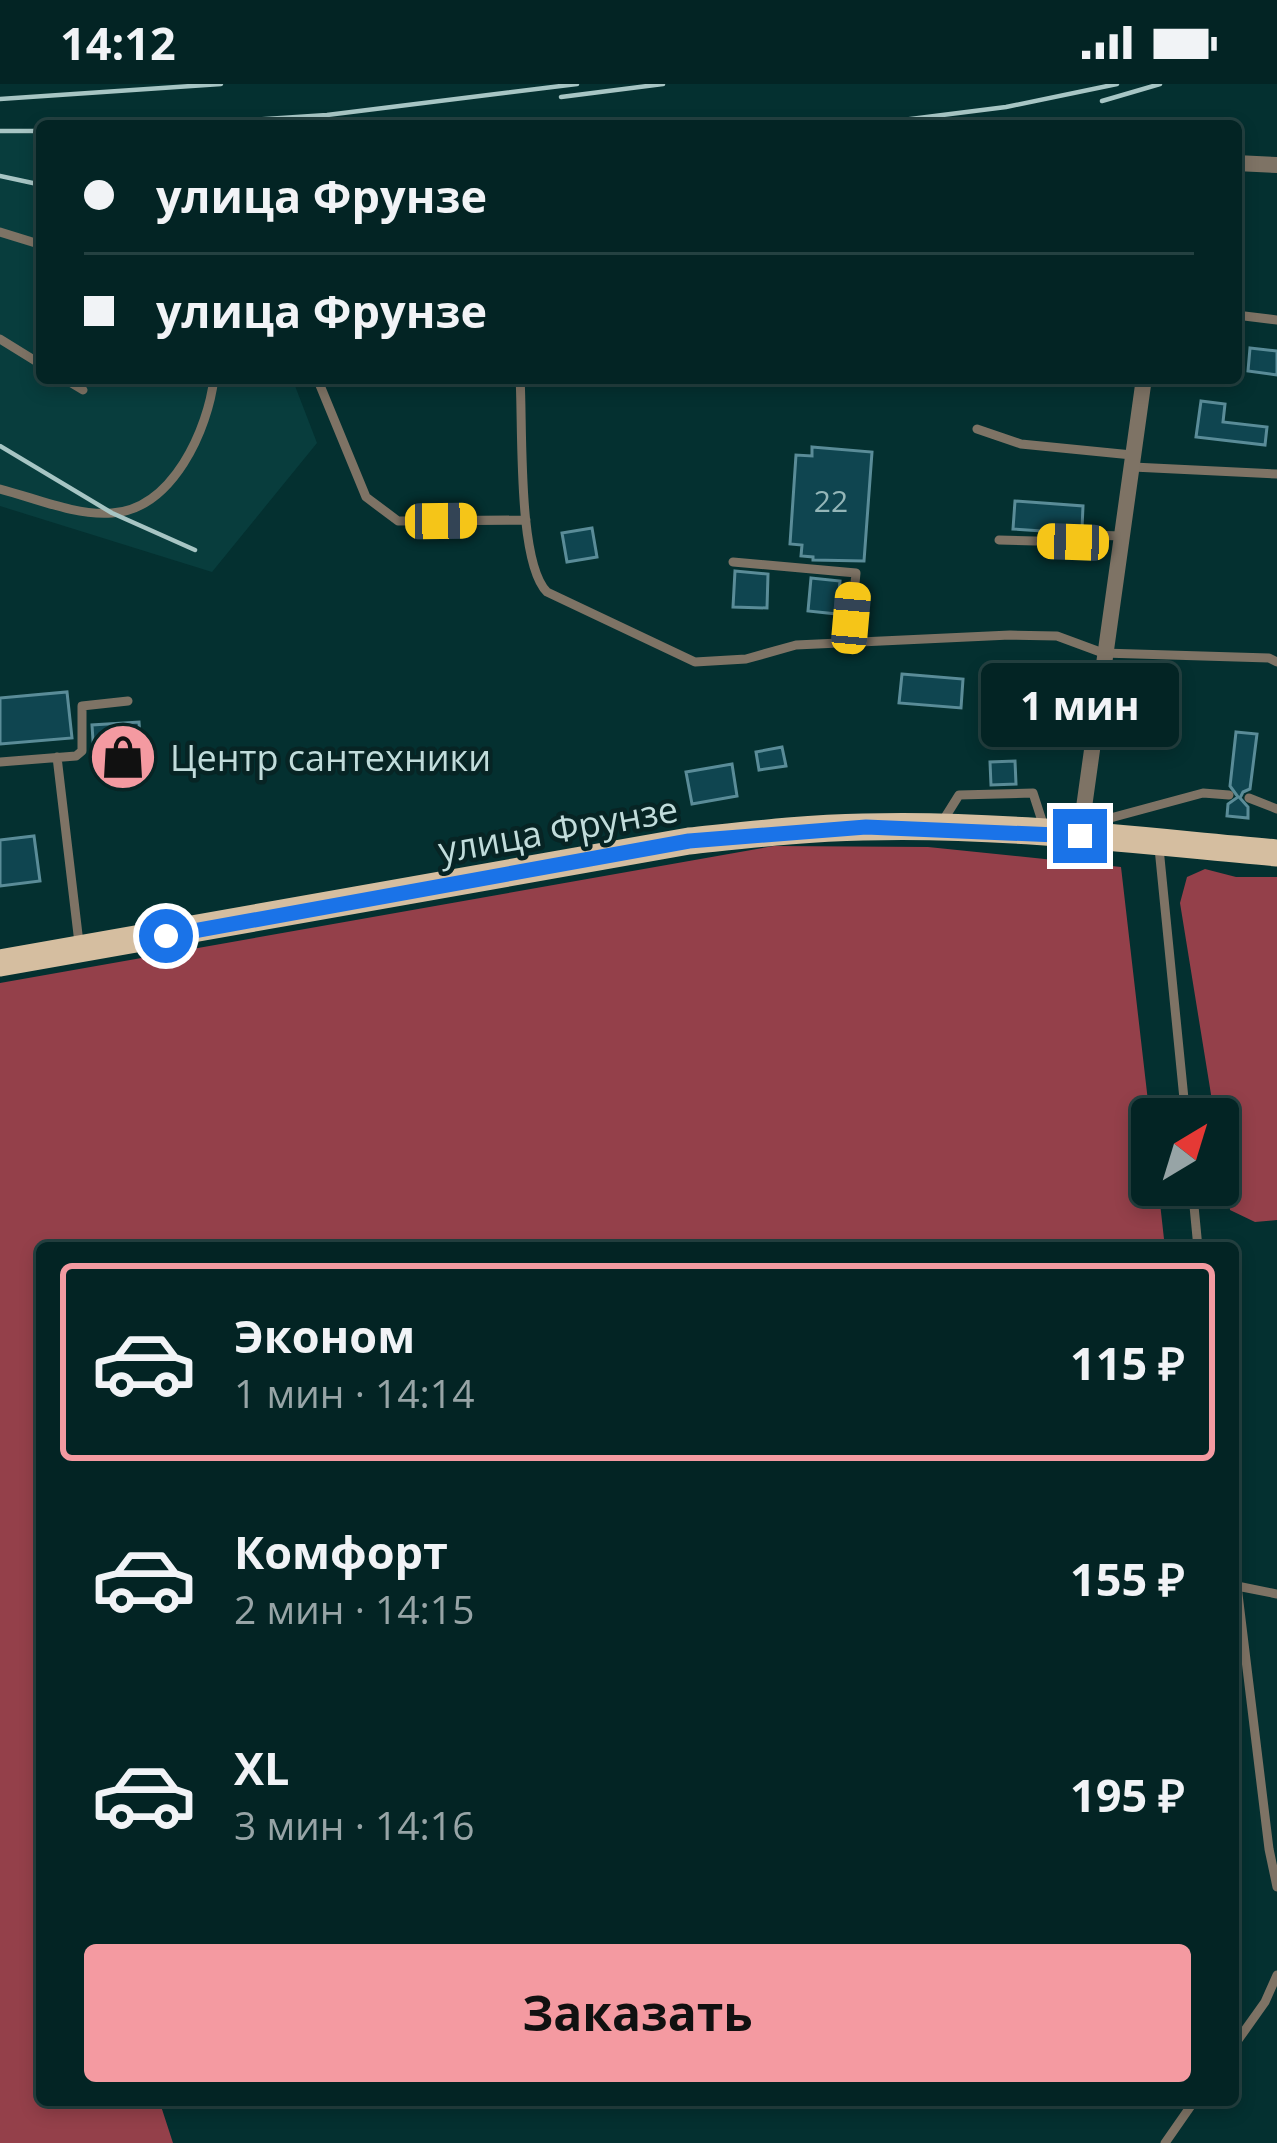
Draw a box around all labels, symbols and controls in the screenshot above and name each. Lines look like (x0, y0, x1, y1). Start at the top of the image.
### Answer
text: 14:12 (60, 12, 176, 73)
text: улица Фрунзе (156, 165, 487, 226)
text: улица Фрунзе (156, 280, 487, 341)
house number: 22 (814, 480, 848, 521)
car (405, 502, 477, 540)
car (1036, 523, 1110, 561)
car (830, 581, 872, 655)
callout: 1 мин (981, 662, 1179, 746)
text: 1 мин (1020, 678, 1140, 731)
shop icon: Центр сантехники (88, 722, 158, 792)
place label: Центр сантехники (170, 733, 491, 782)
street label: улица Фрунзе (434, 784, 682, 874)
route end (1053, 809, 1107, 863)
route start (139, 909, 193, 963)
north arrow (1131, 1098, 1239, 1206)
map controls (1131, 1098, 1239, 1206)
text: Эконом (234, 1305, 415, 1366)
icon: car (90, 1308, 198, 1416)
text: 115 ₽ (1070, 1332, 1185, 1393)
text: 1 мин · 14:14 (234, 1366, 474, 1419)
text: Комфорт (234, 1521, 448, 1582)
icon: car (90, 1524, 198, 1632)
text: 155 ₽ (1070, 1548, 1185, 1609)
text: 2 мин · 14:15 (234, 1582, 474, 1635)
text: XL (234, 1737, 289, 1798)
icon: car (90, 1740, 198, 1848)
text: 195 ₽ (1070, 1764, 1185, 1825)
text: 3 мин · 14:16 (234, 1798, 474, 1851)
button: Заказать (84, 1944, 1191, 2082)

